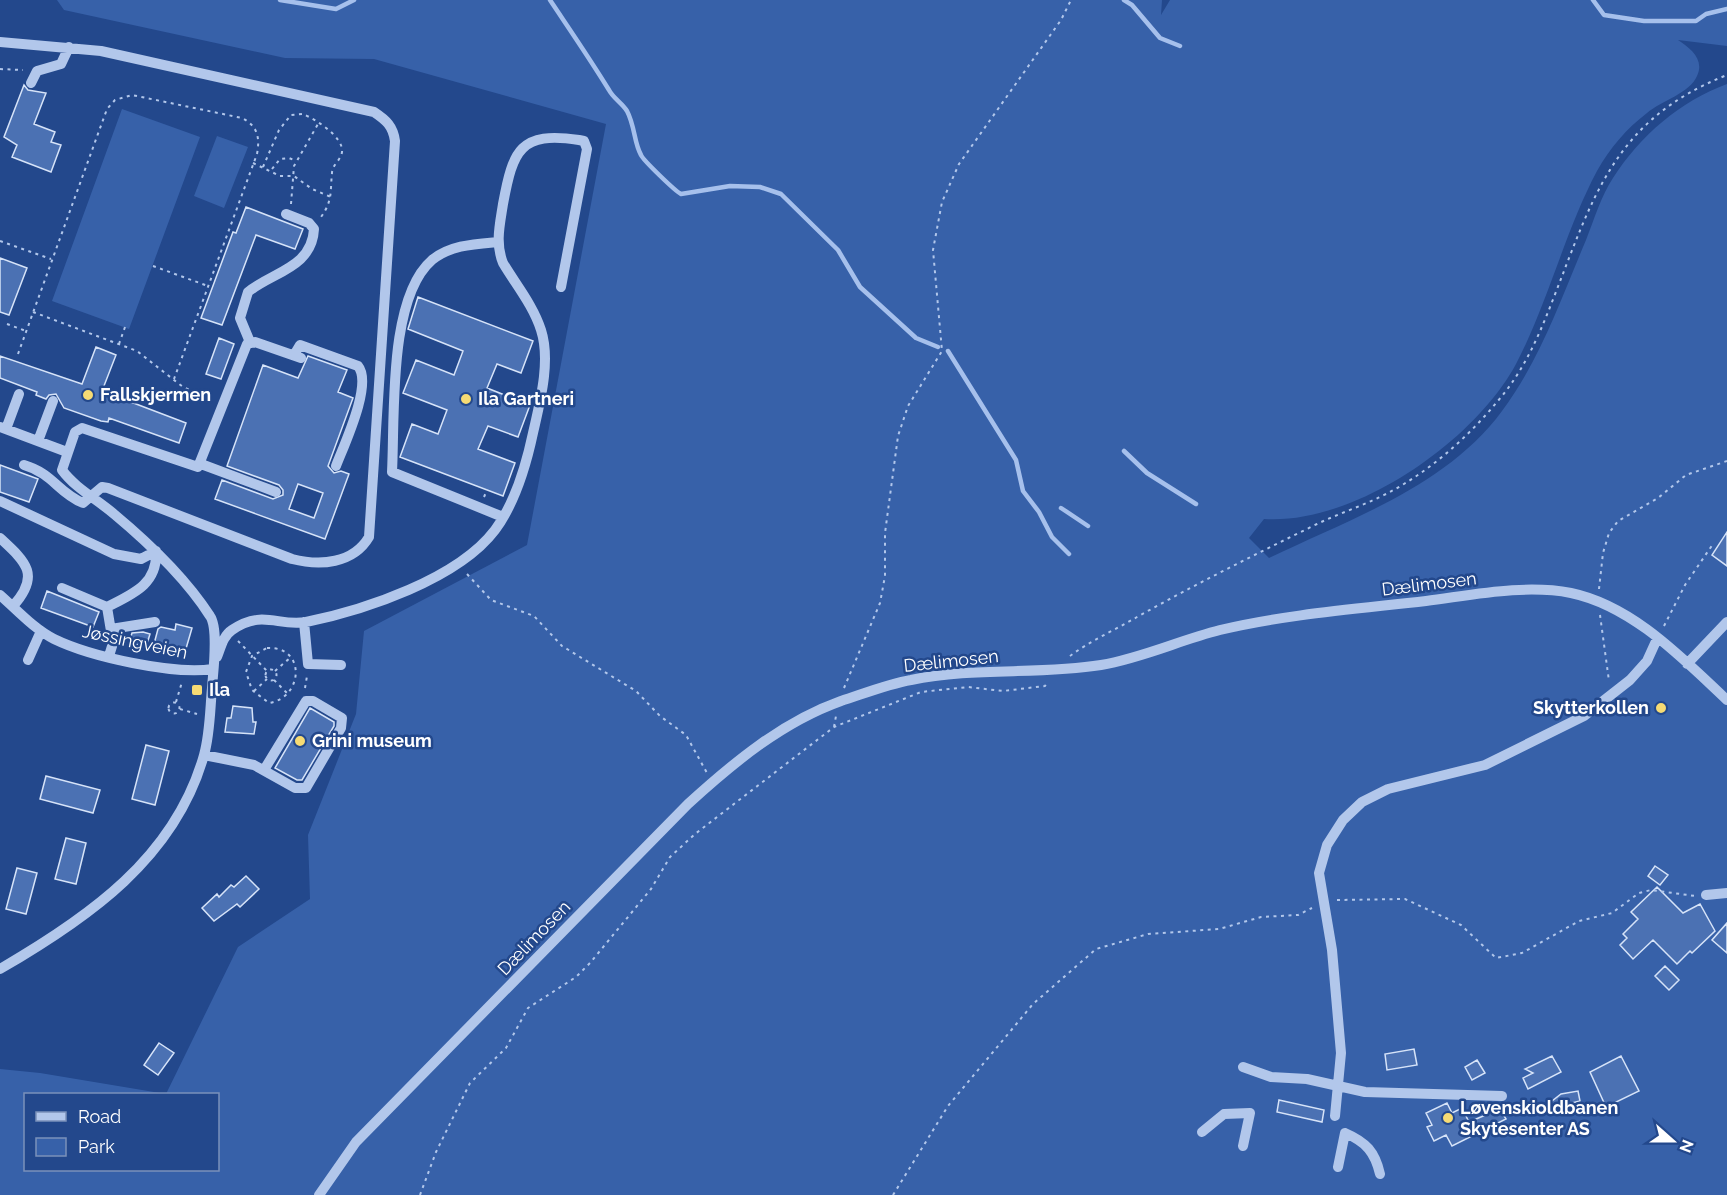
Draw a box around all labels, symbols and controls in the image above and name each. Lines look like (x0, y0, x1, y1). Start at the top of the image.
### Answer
place label: Fallskjermen (100, 384, 211, 405)
marker: Fallskjermen (81, 388, 95, 402)
place label: Ila Gartneri (478, 388, 574, 409)
marker: Ila Gartneri (459, 392, 473, 406)
street label: Dælimosen (1380, 567, 1478, 600)
street label: Jøssingveien (81, 620, 190, 663)
street label: Dælimosen (902, 645, 999, 676)
place label: Ila (209, 679, 230, 700)
marker: Ila (190, 683, 204, 697)
place label: Skytterkollen (1533, 697, 1649, 718)
marker: Skytterkollen (1654, 701, 1668, 715)
place label: Grini museum (312, 730, 432, 751)
marker: Grini museum (293, 734, 307, 748)
street label: Dælimosen (493, 896, 574, 979)
legend (24, 1093, 219, 1171)
place label: Løvenskioldbanen Skytesenter AS (1460, 1097, 1618, 1139)
text: Road (78, 1106, 121, 1127)
marker: Løvenskioldbanen Skytesenter AS (1441, 1111, 1455, 1125)
north arrow (1643, 1111, 1703, 1171)
text: Park (78, 1136, 115, 1157)
text: N (1675, 1137, 1698, 1155)

